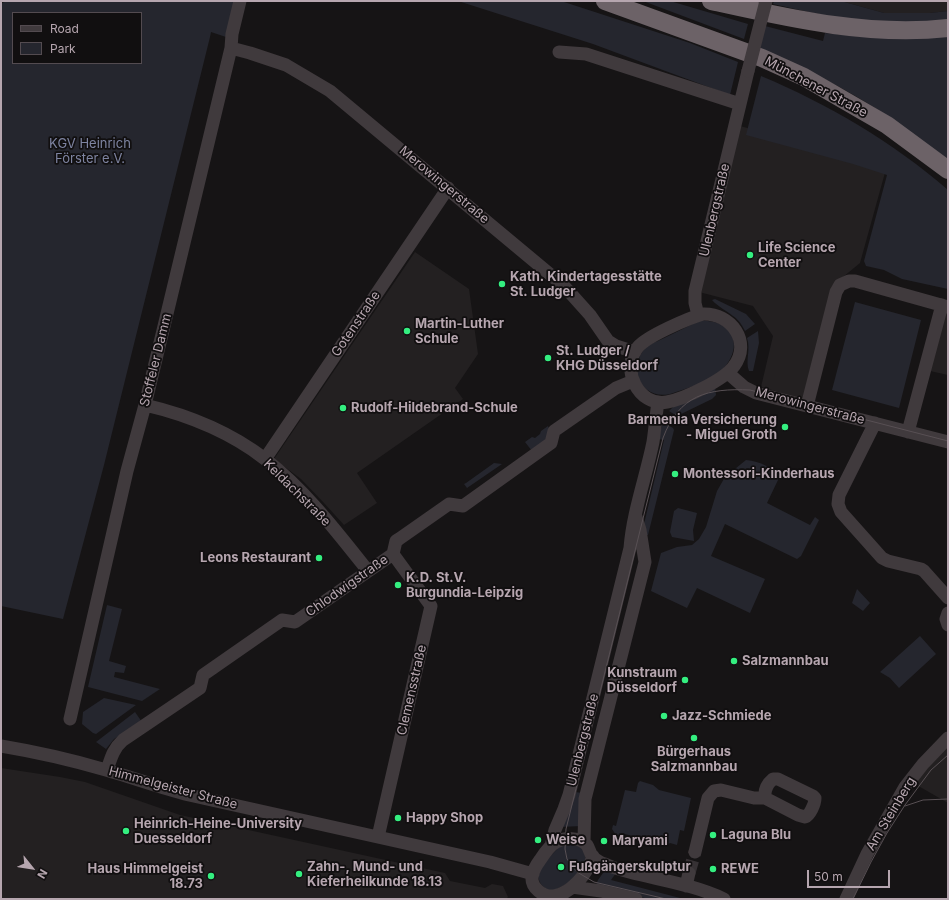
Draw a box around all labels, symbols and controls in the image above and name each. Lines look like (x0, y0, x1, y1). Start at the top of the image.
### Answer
legend (12, 12, 142, 64)
text: Road (50, 21, 79, 36)
text: Park (50, 41, 76, 56)
street label: Münchener Straße (762, 53, 870, 121)
park label: KGV Heinrich Förster e.V. (49, 136, 131, 167)
street label: Merowingerstraße (396, 143, 492, 227)
street label: Ulenbergstraße (697, 162, 733, 258)
place label: Life Science Center (758, 240, 836, 271)
marker: Life Science Center (745, 250, 755, 260)
place label: Kath. Kindertagesstätte St. Ludger (510, 269, 662, 300)
marker: Kath. Kindertagesstätte St. Ludger (497, 279, 507, 289)
street label: Gotenstraße (328, 288, 384, 360)
street label: Stoffeler Damm (137, 312, 175, 408)
place label: Martin-Luther Schule (415, 316, 504, 347)
marker: Martin-Luther Schule (402, 326, 412, 336)
place label: St. Ludger / KHG Düsseldorf (556, 343, 658, 374)
marker: St. Ludger / KHG Düsseldorf (543, 353, 553, 363)
street label: Merowingerstraße (754, 384, 866, 428)
place label: Rudolf-Hildebrand-Schule (351, 400, 518, 416)
marker: Rudolf-Hildebrand-Schule (338, 403, 348, 413)
place label: Barmenia Versicherung - Miguel Groth (628, 412, 777, 443)
marker: Barmenia Versicherung - Miguel Groth (780, 422, 790, 432)
street label: Keldachstraße (260, 456, 334, 530)
place label: Montessori-Kinderhaus (683, 466, 835, 482)
marker: Montessori-Kinderhaus (670, 469, 680, 479)
place label: Leons Restaurant (200, 550, 311, 566)
street label: Chlodwigstraße (303, 552, 391, 620)
marker: Leons Restaurant (314, 553, 324, 563)
place label: K.D. St.V. Burgundia-Leipzig (406, 570, 523, 601)
marker: K.D. St.V. Burgundia-Leipzig (393, 580, 403, 590)
street label: Clemensstraße (394, 643, 430, 737)
place label: Salzmannbau (742, 653, 829, 669)
marker: Salzmannbau (729, 656, 739, 666)
place label: Kunstraum Düsseldorf (607, 665, 677, 696)
marker: Kunstraum Düsseldorf (680, 675, 690, 685)
street label: Ulenbergstraße (564, 692, 602, 788)
place label: Jazz-Schmiede (672, 708, 771, 724)
marker: Jazz-Schmiede (659, 711, 669, 721)
marker: Bürgerhaus Salzmannbau (689, 733, 699, 743)
place label: Bürgerhaus Salzmannbau (651, 744, 737, 775)
street label: Himmelgeister Straße (107, 763, 239, 813)
street label: Am Steinberg (863, 774, 919, 854)
place label: Happy Shop (406, 810, 483, 826)
marker: Happy Shop (393, 813, 403, 823)
place label: Heinrich-Heine-University Duesseldorf (134, 816, 302, 847)
marker: Heinrich-Heine-University Duesseldorf (121, 826, 131, 836)
place label: Laguna Blu (721, 827, 791, 843)
marker: Laguna Blu (708, 830, 718, 840)
place label: Weise (546, 832, 585, 848)
place label: Maryami (612, 833, 668, 849)
marker: Weise (533, 835, 543, 845)
marker: Maryami (599, 836, 609, 846)
north arrow (12, 848, 52, 888)
place label: Zahn-, Mund- und Kieferheilkunde 18.13 (307, 859, 442, 890)
place label: Fußgängerskulptur (569, 859, 691, 875)
place label: Haus Himmelgeist 18.73 (88, 861, 203, 892)
place label: REWE (721, 861, 759, 877)
marker: Fußgängerskulptur (556, 862, 566, 872)
scale bar (809, 862, 892, 888)
marker: REWE (708, 864, 718, 874)
text: N (34, 867, 51, 881)
marker: Zahn-, Mund- und Kieferheilkunde 18.13 (294, 869, 304, 879)
text: 50 m (814, 869, 843, 884)
marker: Haus Himmelgeist 18.73 (206, 871, 216, 881)

